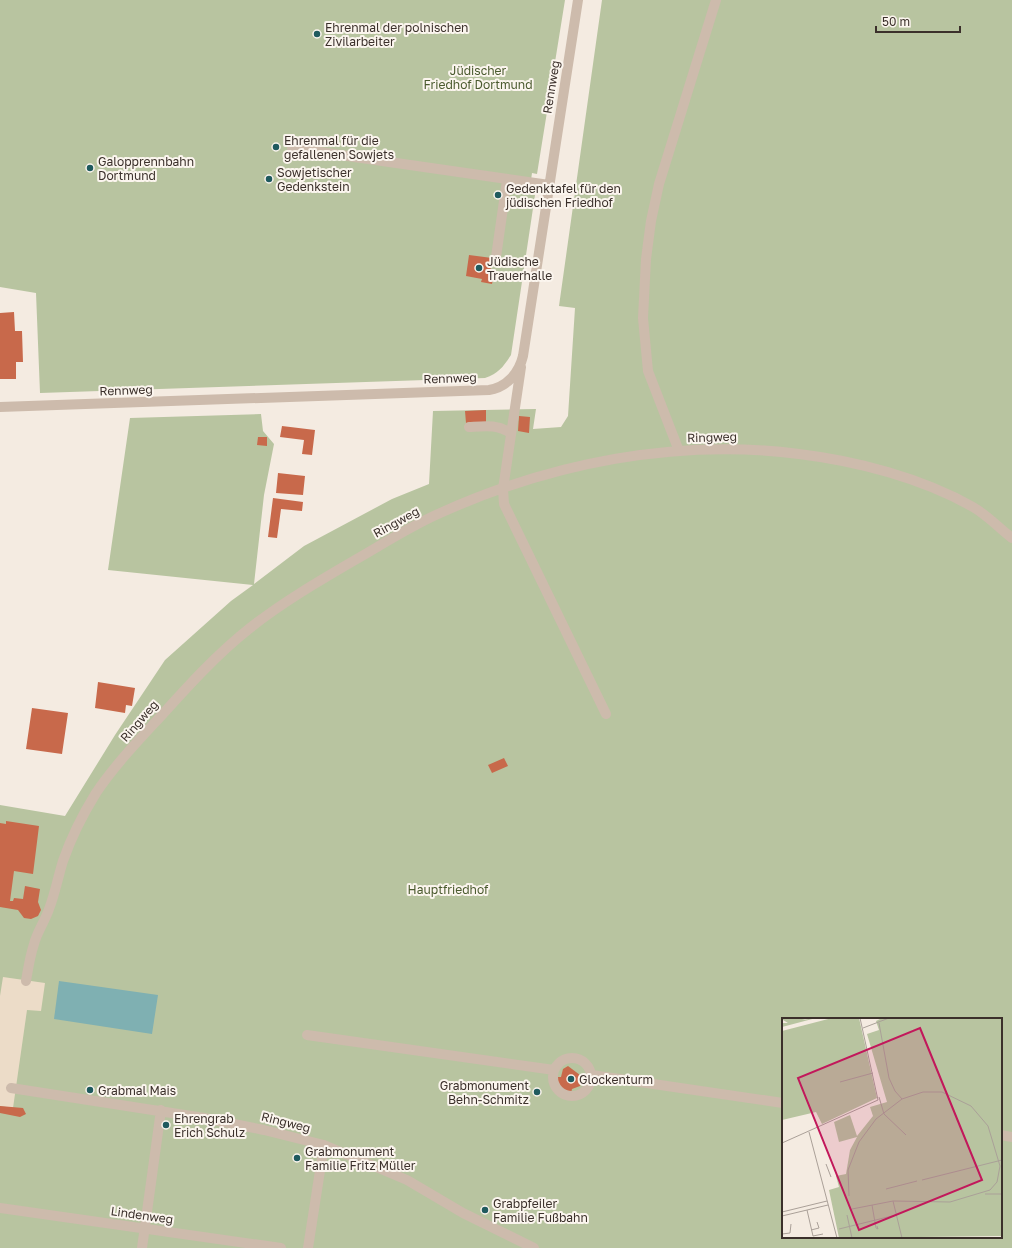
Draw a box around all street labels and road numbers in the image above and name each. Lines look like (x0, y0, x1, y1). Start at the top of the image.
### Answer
street label: Rennweg (539, 59, 563, 115)
street label: Rennweg (423, 370, 477, 386)
street label: Rennweg (99, 382, 153, 398)
street label: Ringweg (687, 429, 737, 445)
street label: Ringweg (370, 503, 422, 541)
street label: Ringweg (117, 697, 161, 745)
street label: Ringweg (260, 1109, 312, 1135)
street label: Lindenweg (110, 1203, 174, 1227)

